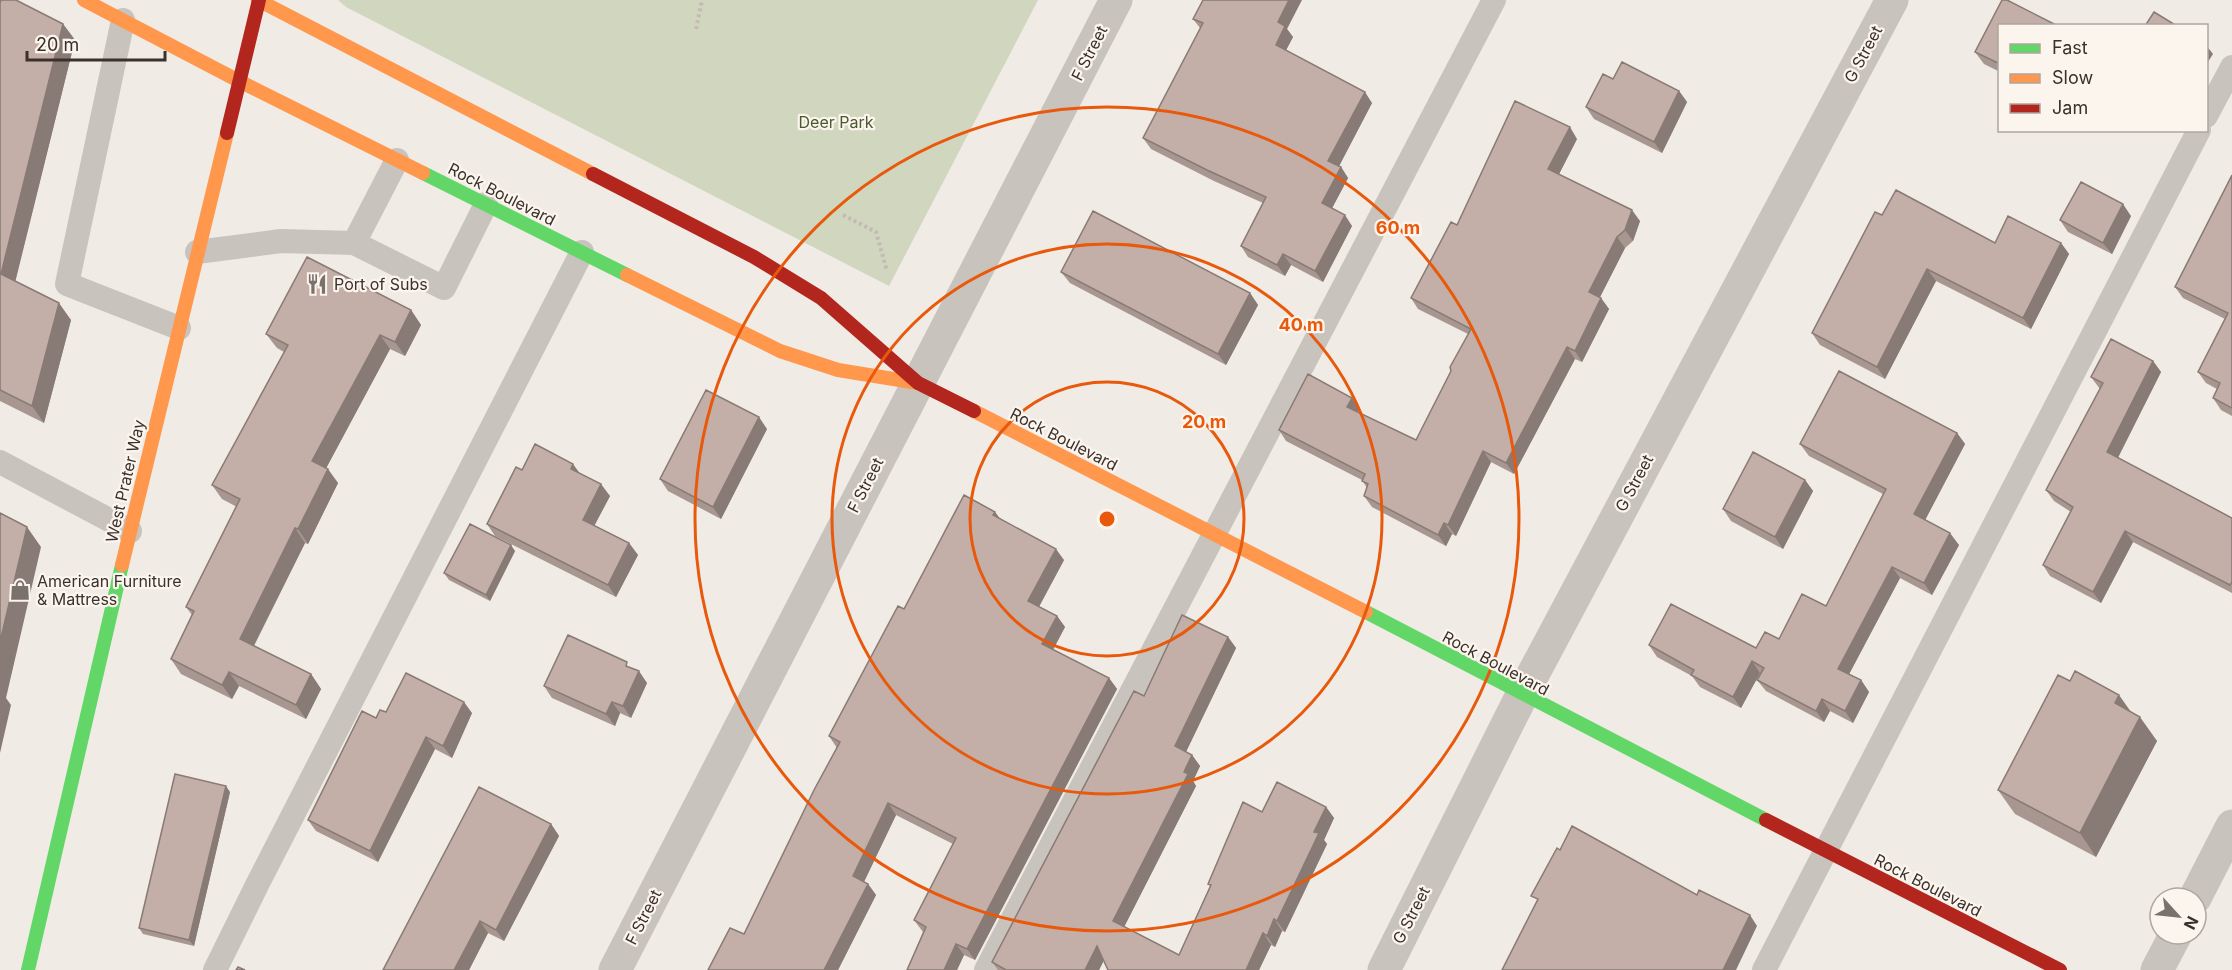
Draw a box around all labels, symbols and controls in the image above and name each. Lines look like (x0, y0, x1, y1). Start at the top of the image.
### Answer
street label: F Street (1067, 22, 1111, 84)
street label: G Street (1840, 22, 1886, 86)
scale bar (27, 24, 165, 62)
legend (1998, 24, 2208, 132)
text: 20 m (36, 34, 79, 55)
text: Fast (2052, 37, 2088, 58)
text: Slow (2052, 67, 2093, 88)
text: Jam (2052, 97, 2088, 118)
park label: Deer Park (799, 112, 874, 132)
street label: Rock Boulevard (445, 158, 559, 230)
text: 60 m (1376, 217, 1420, 238)
restaurant icon: Port of Subs (305, 272, 329, 296)
place label: Port of Subs (334, 274, 428, 294)
text: 40 m (1279, 314, 1324, 335)
street label: Rock Boulevard (1007, 403, 1121, 475)
text: 20 m (1182, 411, 1226, 432)
street label: West Prater Way (101, 418, 149, 544)
street label: G Street (1611, 451, 1657, 515)
street label: F Street (843, 454, 887, 516)
centre of rings (1097, 509, 1117, 529)
place label: American Furniture & Mattress (37, 571, 182, 609)
shop icon: American Furniture & Mattress (8, 578, 32, 602)
street label: Rock Boulevard (1439, 626, 1553, 700)
street label: Rock Boulevard (1871, 849, 1985, 921)
street label: G Street (1388, 883, 1434, 947)
street label: F Street (621, 886, 665, 948)
north arrow (2148, 886, 2208, 946)
text: N (2180, 913, 2203, 933)

